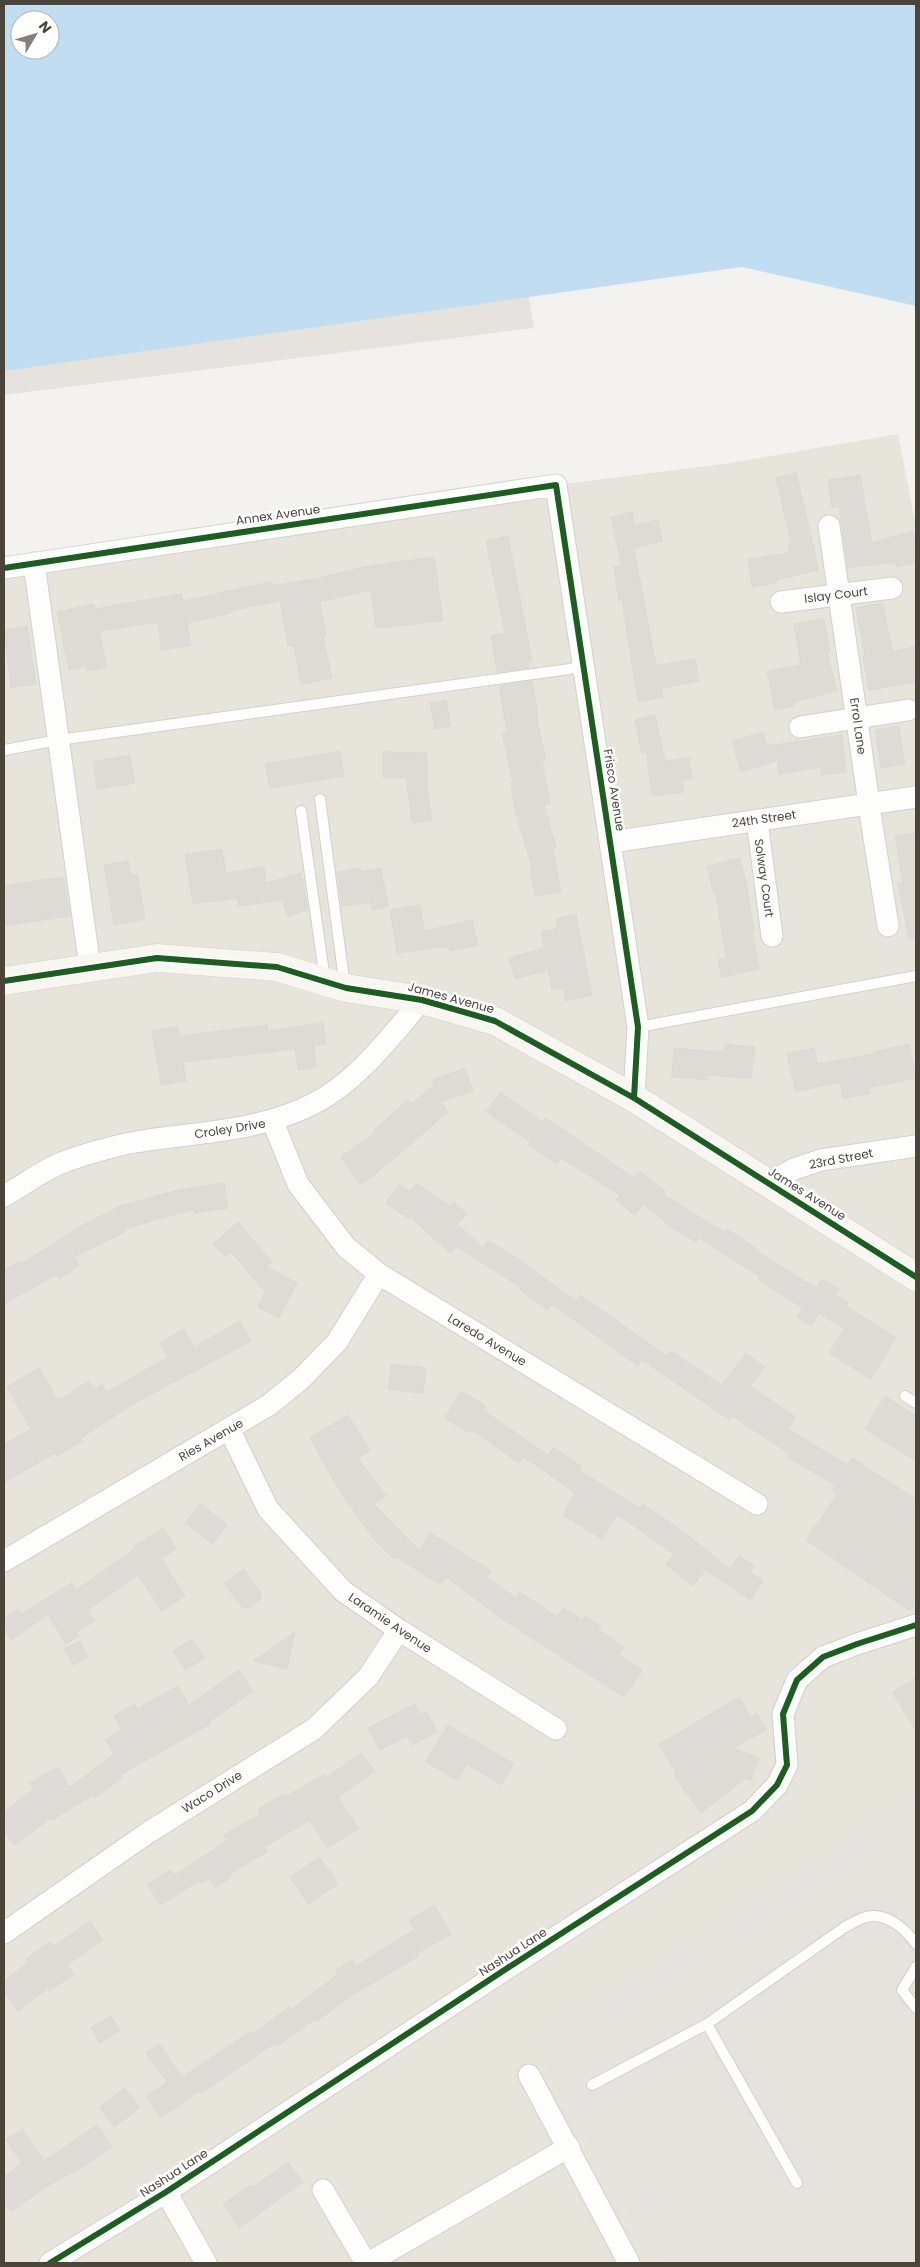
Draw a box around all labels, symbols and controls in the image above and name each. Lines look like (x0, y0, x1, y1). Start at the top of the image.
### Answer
north arrow (10, 10, 60, 60)
text: N (34, 17, 56, 37)
street label: Annex Avenue (235, 500, 321, 529)
street label: Islay Court (803, 582, 869, 607)
street label: Errol Lane (846, 696, 871, 756)
street label: Frisco Avenue (600, 748, 629, 832)
street label: 24th Street (731, 806, 797, 831)
street label: Solway Court (751, 838, 778, 918)
street label: James Avenue (406, 978, 496, 1017)
street label: Croley Drive (193, 1114, 267, 1143)
street label: 23rd Street (807, 1144, 874, 1173)
street label: James Avenue (765, 1163, 849, 1224)
street label: Laredo Avenue (445, 1309, 530, 1370)
street label: Ries Avenue (175, 1414, 246, 1465)
street label: Laramie Avenue (345, 1588, 435, 1657)
street label: Waco Drive (178, 1766, 245, 1817)
street label: Nashua Lane (475, 1923, 550, 1980)
street label: Nashua Lane (136, 2144, 211, 2201)

